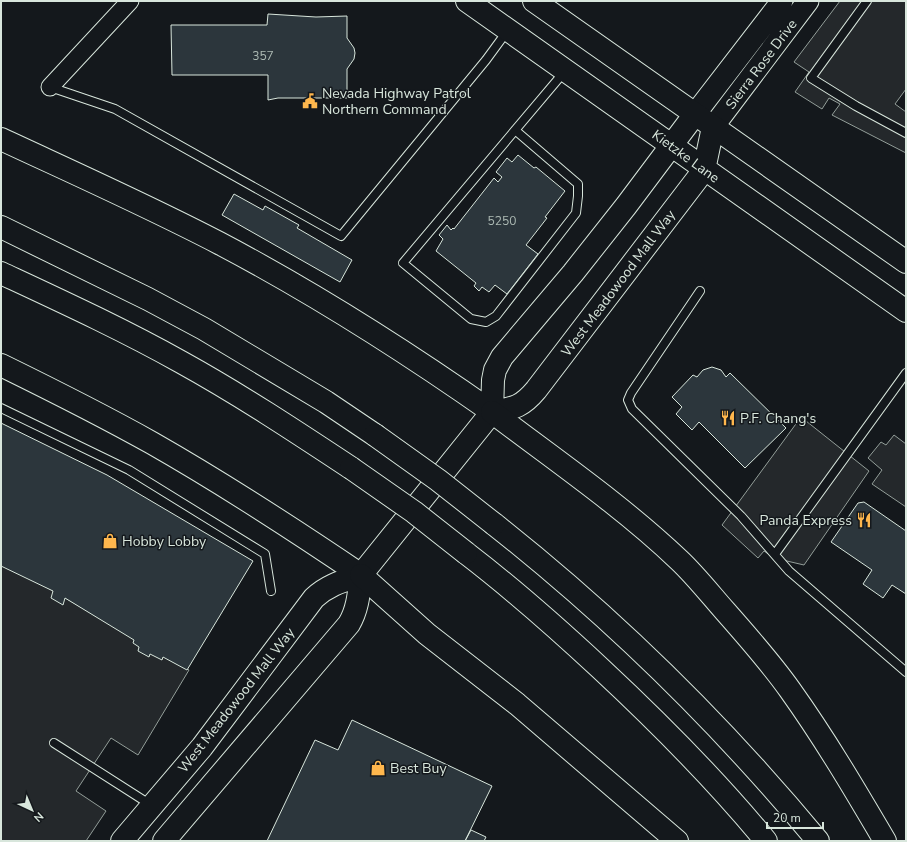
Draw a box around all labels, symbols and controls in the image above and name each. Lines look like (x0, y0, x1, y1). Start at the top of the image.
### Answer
street label: Sierra Rose Drive (721, 15, 802, 113)
house number: 357 (252, 48, 274, 64)
place label: Nevada Highway Patrol Northern Command (322, 84, 472, 119)
public building icon: Nevada Highway Patrol Northern Command (301, 92, 319, 110)
street label: Kietzke Lane (648, 125, 723, 187)
street label: West Meadowood Mall Way (557, 205, 680, 361)
house number: 5250 (488, 213, 516, 229)
restaurant icon: P.F. Chang's (719, 409, 737, 427)
place label: P.F. Chang's (740, 409, 816, 428)
place label: Panda Express (759, 511, 852, 530)
restaurant icon: Panda Express (855, 511, 873, 529)
shop icon: Hobby Lobby (101, 532, 119, 550)
place label: Hobby Lobby (122, 532, 207, 551)
street label: West Meadowood Mall Way (174, 623, 300, 777)
shop icon: Best Buy (369, 759, 387, 777)
place label: Best Buy (390, 759, 447, 778)
north arrow (12, 790, 52, 830)
scale bar (767, 804, 823, 830)
text: N (30, 809, 47, 825)
text: 20 m (773, 810, 801, 826)

